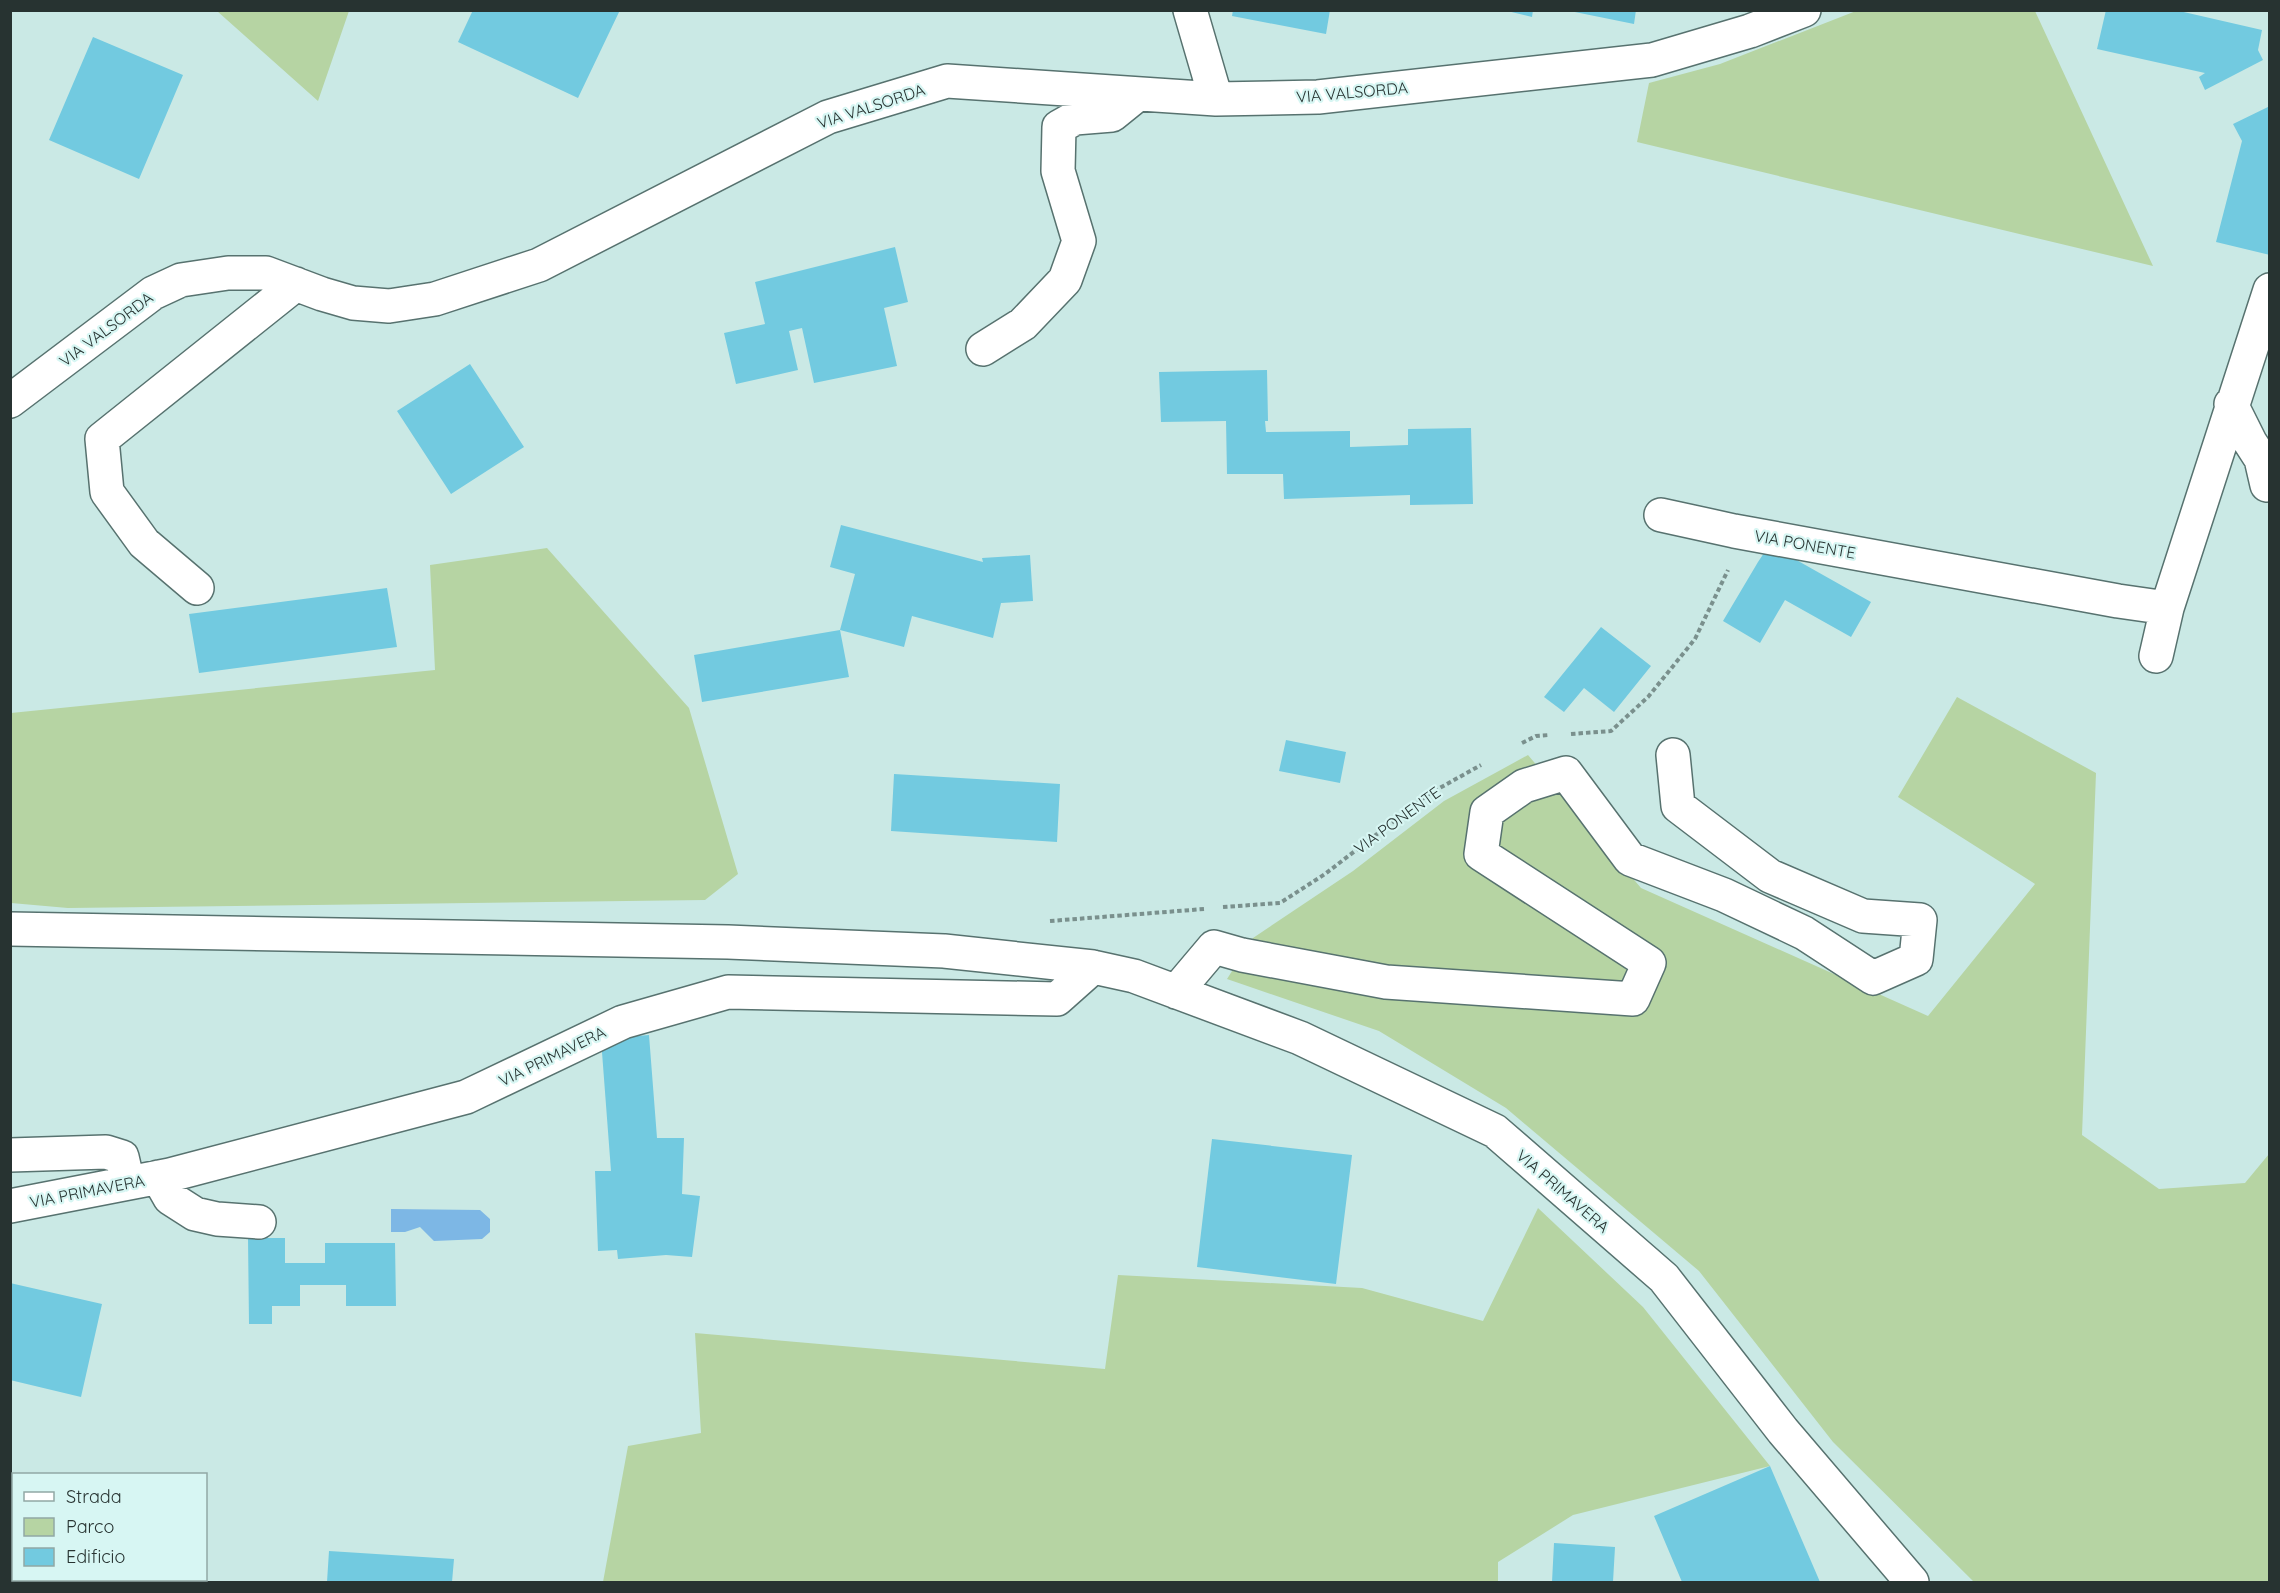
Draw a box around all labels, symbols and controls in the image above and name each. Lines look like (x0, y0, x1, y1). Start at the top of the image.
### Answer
street label: VIA VALSORDA (1295, 77, 1409, 107)
street label: VIA VALSORDA (815, 79, 927, 133)
street label: VIA VALSORDA (55, 287, 157, 371)
street label: VIA PONENTE (1753, 525, 1857, 563)
street label: VIA PONENTE (1350, 782, 1444, 858)
street label: VIA PRIMAVERA (495, 1021, 609, 1091)
street label: VIA PRIMAVERA (1512, 1145, 1614, 1237)
street label: VIA PRIMAVERA (28, 1170, 146, 1212)
legend (12, 1473, 207, 1581)
text: Strada (66, 1485, 122, 1508)
text: Parco (66, 1515, 114, 1538)
text: Edificio (66, 1545, 125, 1568)

